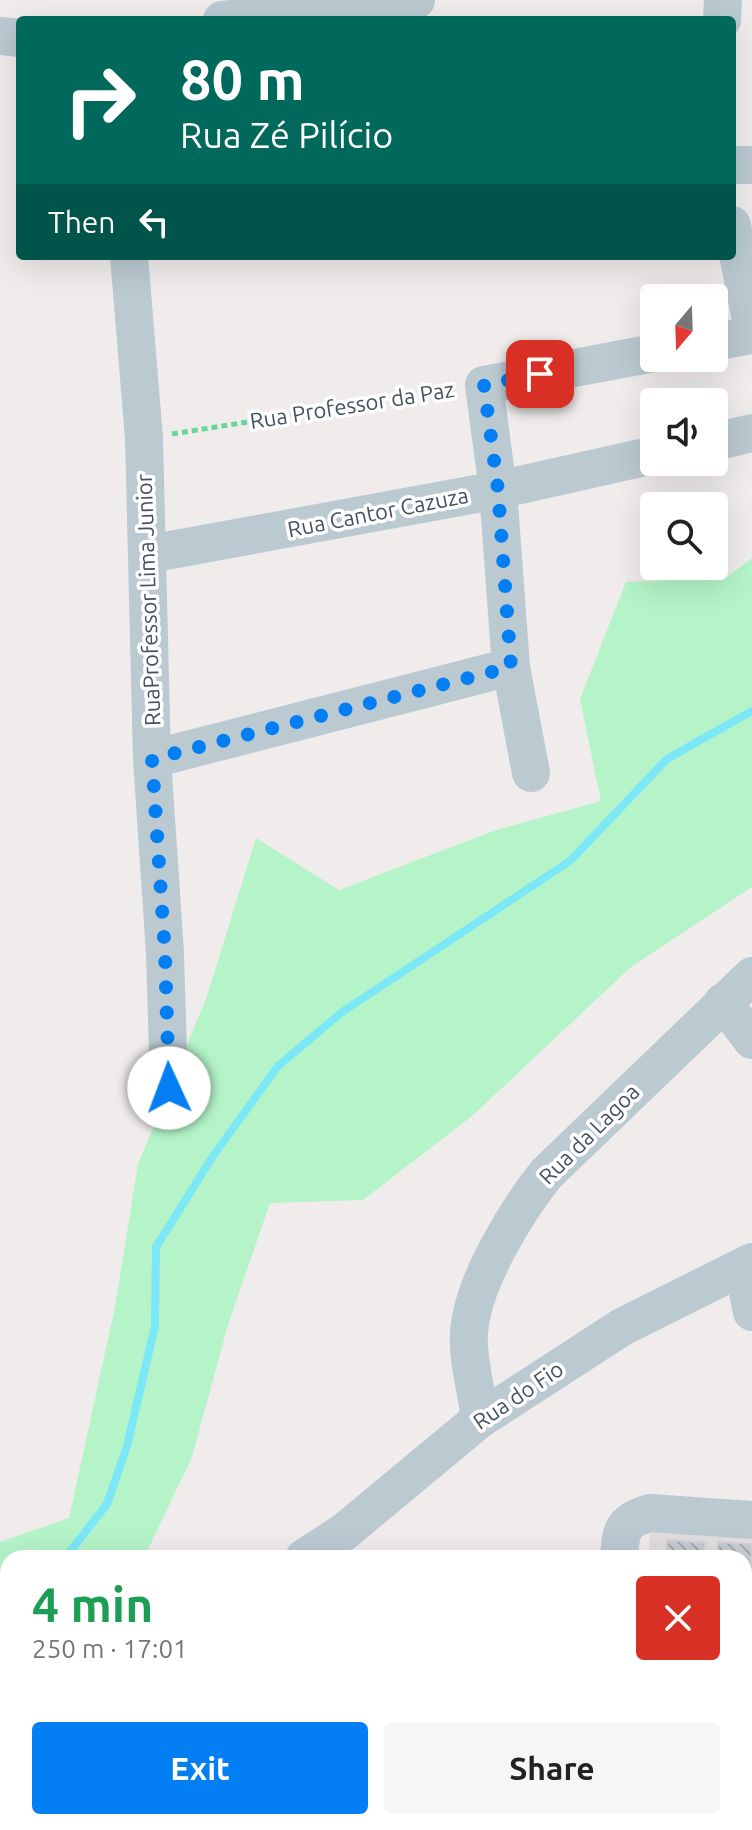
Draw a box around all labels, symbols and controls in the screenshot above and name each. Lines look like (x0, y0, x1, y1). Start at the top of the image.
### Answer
icon: right (48, 48, 152, 152)
text: 80 m (180, 48, 305, 111)
text: Rua Zé Pilício (180, 114, 393, 155)
icon: left (132, 200, 176, 244)
text: Then (48, 205, 116, 239)
north arrow (640, 284, 728, 372)
map controls (640, 284, 728, 580)
pin (506, 340, 574, 408)
icon: arrive (518, 352, 562, 396)
street label: Rua Professor da Paz (248, 376, 456, 433)
button: sound (640, 388, 728, 476)
street label: RuaProfessor Lima Junior (131, 473, 164, 726)
street label: Rua Cantor Cazuza (285, 482, 470, 541)
button: search (640, 492, 728, 580)
position arrow (127, 1046, 211, 1130)
street label: Rua da Lagoa (533, 1078, 644, 1189)
street label: Rua do Fio (468, 1355, 567, 1434)
button: close (636, 1576, 720, 1660)
text: 4 min (32, 1577, 153, 1631)
text: 250 m · 17:01 (32, 1634, 188, 1663)
button: Exit (32, 1722, 368, 1814)
button: Share (384, 1722, 720, 1814)

